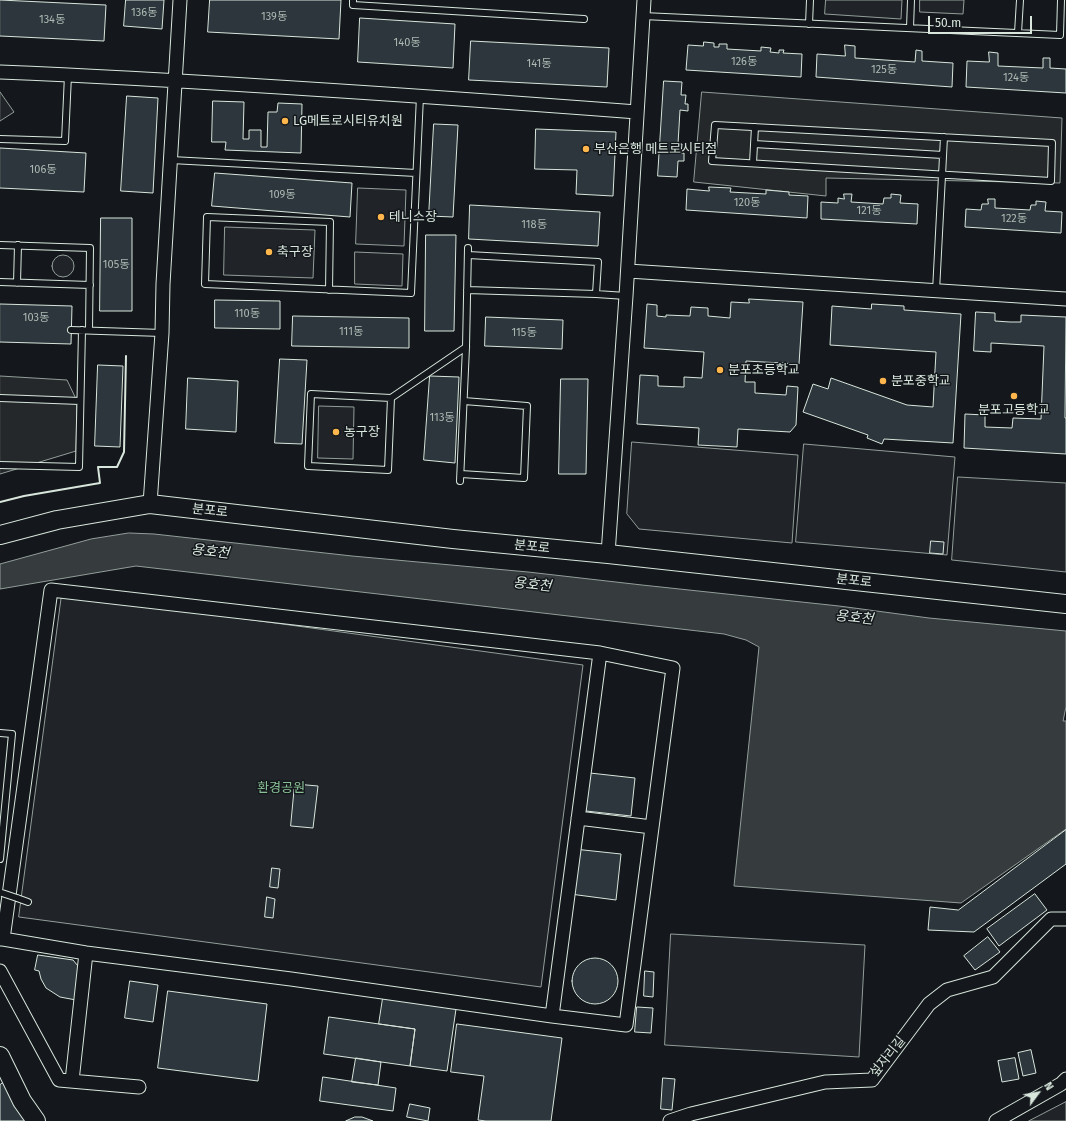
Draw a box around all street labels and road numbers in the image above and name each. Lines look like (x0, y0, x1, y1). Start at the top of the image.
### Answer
street label: 분포로 (191, 501, 229, 521)
street label: 분포로 (513, 537, 551, 557)
street label: 분포로 (835, 571, 873, 591)
street label: 섶자리길 (867, 1034, 909, 1080)

